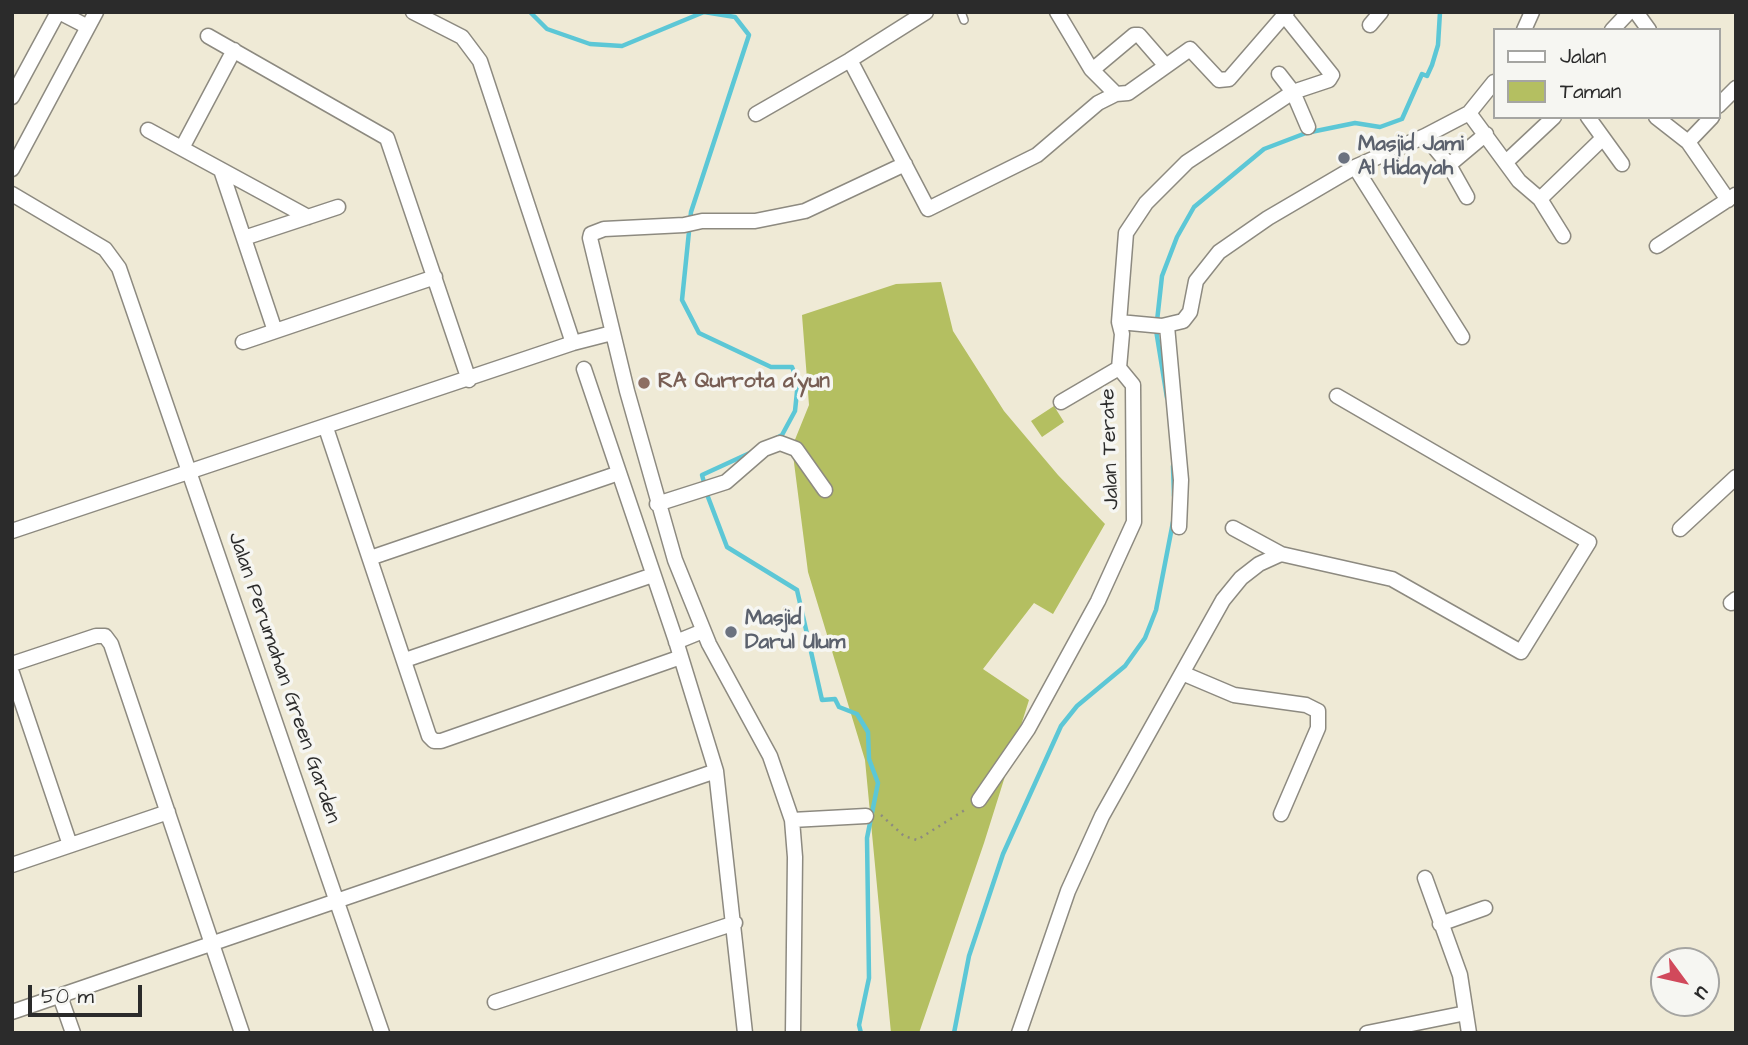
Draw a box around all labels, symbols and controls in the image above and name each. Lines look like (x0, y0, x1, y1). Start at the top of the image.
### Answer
legend (1492, 28, 1720, 119)
text: Jalan (1560, 42, 1606, 71)
text: Taman (1560, 77, 1621, 106)
place label: Masjid Jami Al Hidayah (1358, 133, 1464, 183)
marker: Masjid Jami Al Hidayah (1336, 150, 1352, 166)
place label: RA Qurrota a'yun (658, 370, 830, 396)
marker: RA Qurrota a'yun (636, 375, 652, 391)
street label: Jalan Terate (1096, 388, 1126, 510)
street label: Jalan Perumahan Green Garden (221, 529, 345, 827)
place label: Masjid Darul Ulum (745, 607, 845, 657)
marker: Masjid Darul Ulum (723, 624, 739, 640)
north arrow (1650, 947, 1720, 1017)
scale bar (32, 972, 145, 1016)
text: U (1687, 981, 1716, 1004)
text: 50 m (41, 982, 94, 1011)

